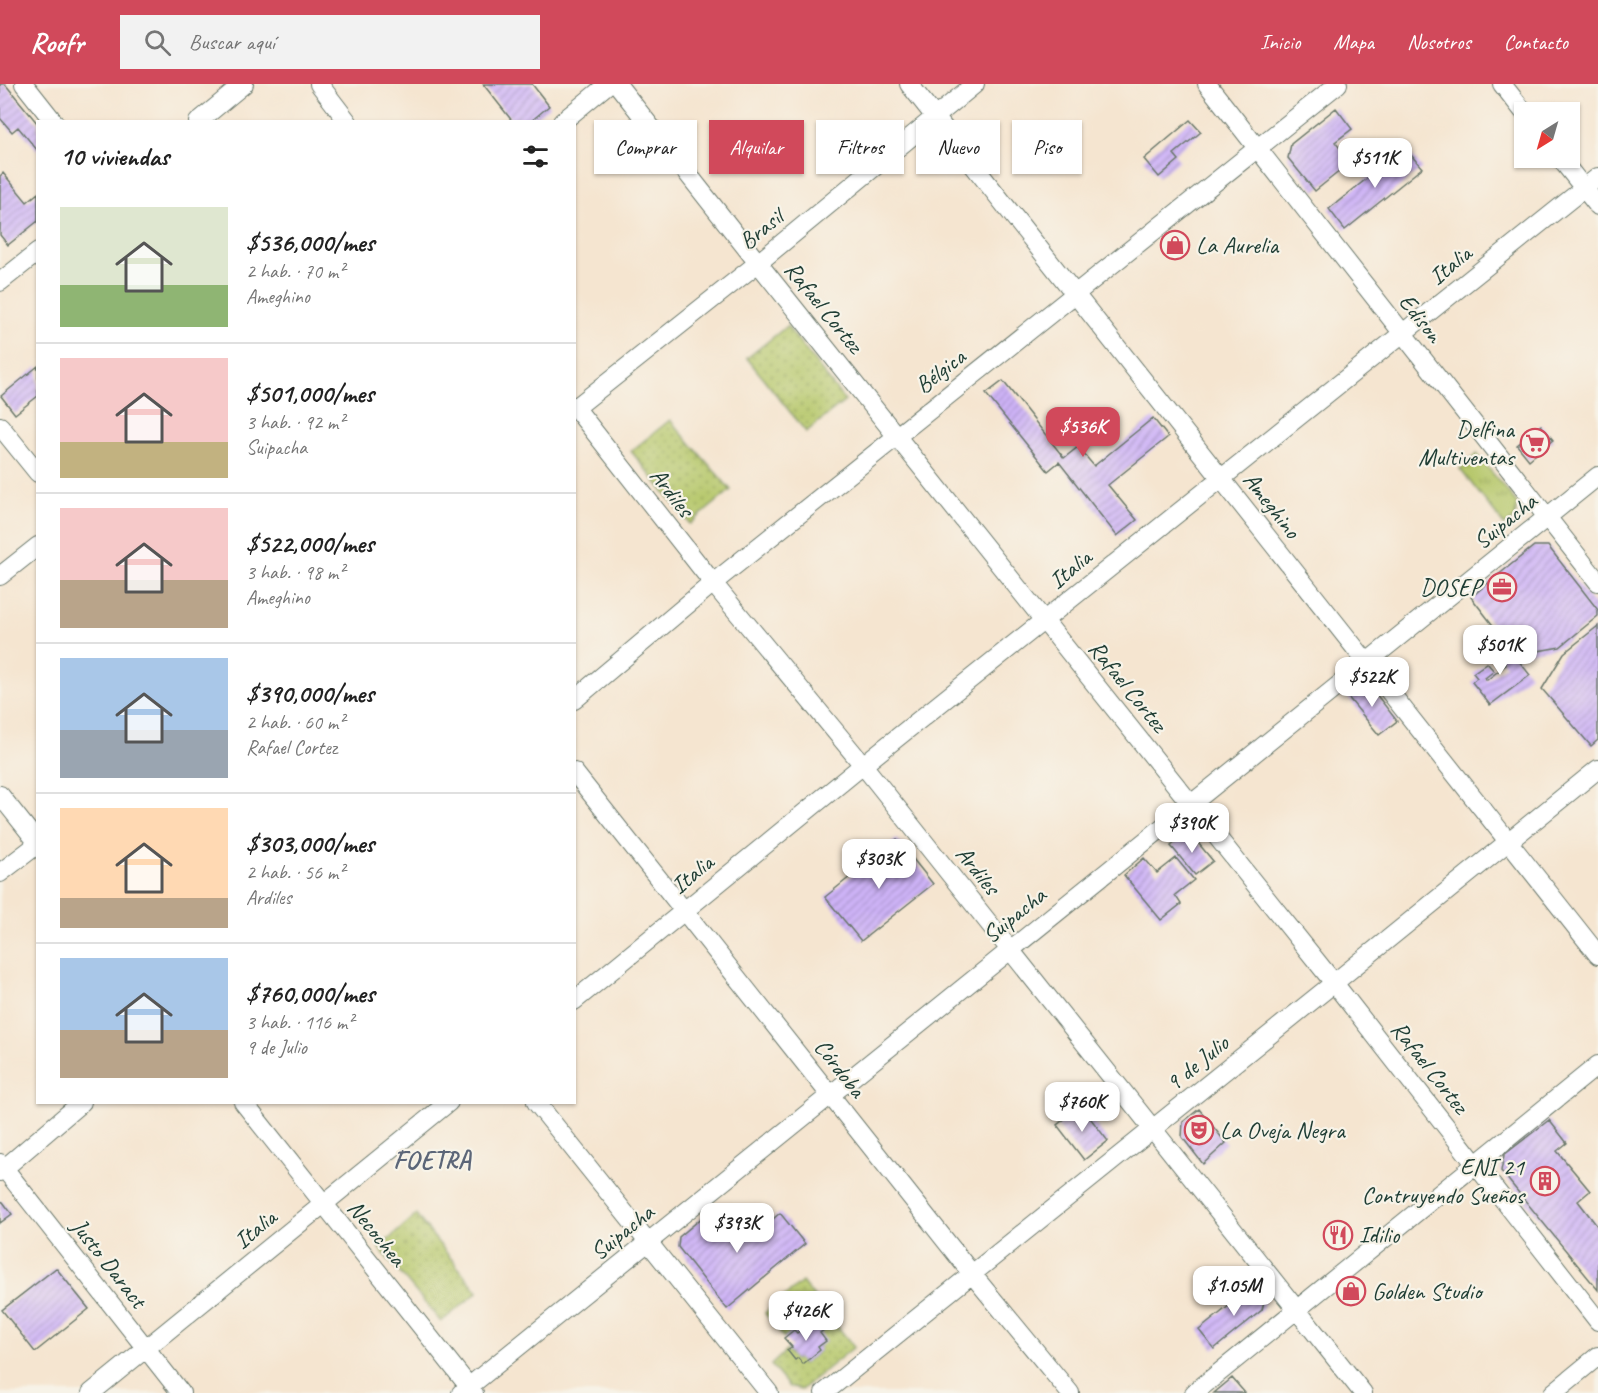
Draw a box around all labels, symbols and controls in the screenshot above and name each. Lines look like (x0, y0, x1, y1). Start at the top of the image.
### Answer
search box (120, 15, 540, 69)
text: Roofr (30, 25, 84, 60)
icon: search (141, 26, 174, 59)
text: Buscar aquí (189, 28, 275, 56)
text: Inicio (1260, 29, 1300, 55)
text: Mapa (1333, 29, 1374, 55)
text: Nosotros (1407, 29, 1471, 55)
text: Contacto (1504, 29, 1568, 55)
north arrow (1514, 102, 1580, 168)
map controls (1514, 102, 1580, 168)
chip: Comprar (594, 120, 697, 174)
chip: Alquilar (709, 120, 804, 174)
chip: Filtros (816, 120, 904, 174)
chip: Nuevo (916, 120, 1000, 174)
chip: Piso (1012, 120, 1082, 174)
pin: $511K (1333, 138, 1417, 189)
text: 10 viviendas (60, 140, 169, 173)
icon: filters (519, 140, 552, 173)
text: $511K (1352, 145, 1398, 170)
street label: Brasil (733, 200, 792, 256)
text: $536,000/mes (246, 226, 374, 259)
shop icon: La Aurelia (1159, 229, 1191, 261)
place label: La Aurelia (1196, 230, 1279, 260)
icon: home (108, 231, 180, 303)
street label: Italia (1422, 237, 1479, 291)
street label: Rafael Cortez (778, 255, 872, 361)
text: 2 hab. · 70 m² (246, 259, 344, 284)
text: Ameghino (246, 284, 310, 309)
street label: Edison (1393, 287, 1450, 349)
street label: Bélgica (909, 341, 972, 400)
text: $501,000/mes (246, 377, 374, 410)
icon: home (108, 382, 180, 454)
pin: $536K (1041, 407, 1125, 458)
text: 3 hab. · 92 m² (246, 410, 344, 435)
text: $536K (1060, 414, 1106, 439)
place label: Delfina Multiventas (1418, 414, 1516, 472)
supermarket icon: Delfina Multiventas (1519, 427, 1551, 459)
text: Suipacha (246, 435, 307, 460)
street label: Ardiles (643, 461, 702, 525)
street label: Ameghino (1237, 466, 1308, 546)
street label: Suipacha (1467, 485, 1544, 556)
text: $522,000/mes (246, 527, 374, 560)
icon: home (108, 532, 180, 604)
street label: Italia (1042, 541, 1099, 595)
text: 3 hab. · 98 m² (246, 560, 344, 585)
office icon: DOSEP (1486, 571, 1518, 603)
place label: DOSEP (1420, 572, 1485, 602)
text: Ameghino (246, 585, 310, 610)
pin: $501K (1458, 625, 1542, 676)
text: $501K (1477, 632, 1523, 657)
street label: Rafael Cortez (1082, 634, 1176, 740)
pin: $522K (1330, 657, 1414, 708)
text: $522K (1349, 664, 1395, 689)
text: $390,000/mes (246, 677, 374, 710)
icon: home (108, 682, 180, 754)
text: 2 hab. · 60 m² (246, 710, 344, 735)
text: Rafael Cortez (246, 735, 337, 760)
pin: $390K (1150, 803, 1234, 854)
text: $390K (1169, 810, 1215, 835)
text: $303,000/mes (246, 827, 374, 860)
icon: home (108, 832, 180, 904)
pin: $303K (837, 839, 921, 890)
street label: Ardiles (949, 839, 1009, 903)
street label: Italia (664, 846, 721, 900)
text: $303K (856, 846, 902, 871)
text: 2 hab. · 56 m² (246, 860, 344, 885)
street label: Suipacha (976, 879, 1053, 950)
text: Ardiles (246, 885, 291, 910)
text: $760,000/mes (246, 977, 375, 1010)
icon: home (108, 982, 180, 1054)
text: 3 hab. · 116 m² (246, 1010, 353, 1035)
street label: Rafael Cortez (1385, 1015, 1477, 1121)
street label: 9 de Julio (1159, 1027, 1236, 1098)
street label: Córdoba (808, 1033, 873, 1104)
text: 9 de Julio (246, 1035, 307, 1060)
pin: $760K (1040, 1082, 1124, 1133)
text: $760K (1059, 1089, 1105, 1114)
theatre icon: La Oveja Negra (1183, 1114, 1215, 1146)
place label: La Oveja Negra (1220, 1115, 1346, 1145)
district label: FOETRA (393, 1143, 473, 1176)
place label: ENI 21 Contruyendo Sueños (1362, 1152, 1527, 1210)
building icon: ENI 21 Contruyendo Sueños (1529, 1165, 1561, 1197)
street label: Necochea (341, 1194, 414, 1274)
street label: Suipacha (584, 1196, 661, 1267)
street label: Italia (227, 1201, 284, 1255)
pin: $393K (695, 1203, 779, 1254)
text: $393K (714, 1210, 760, 1235)
street label: Justo Daract (64, 1211, 155, 1315)
restaurant icon: Idilio (1322, 1219, 1354, 1251)
place label: Idilio (1359, 1220, 1401, 1250)
pin: $1.05M (1185, 1266, 1283, 1317)
text: $1.05M (1207, 1273, 1261, 1298)
shop icon: Golden Studio (1335, 1275, 1367, 1307)
place label: Golden Studio (1372, 1276, 1484, 1306)
pin: $426K (764, 1291, 848, 1342)
text: $426K (783, 1298, 829, 1323)

